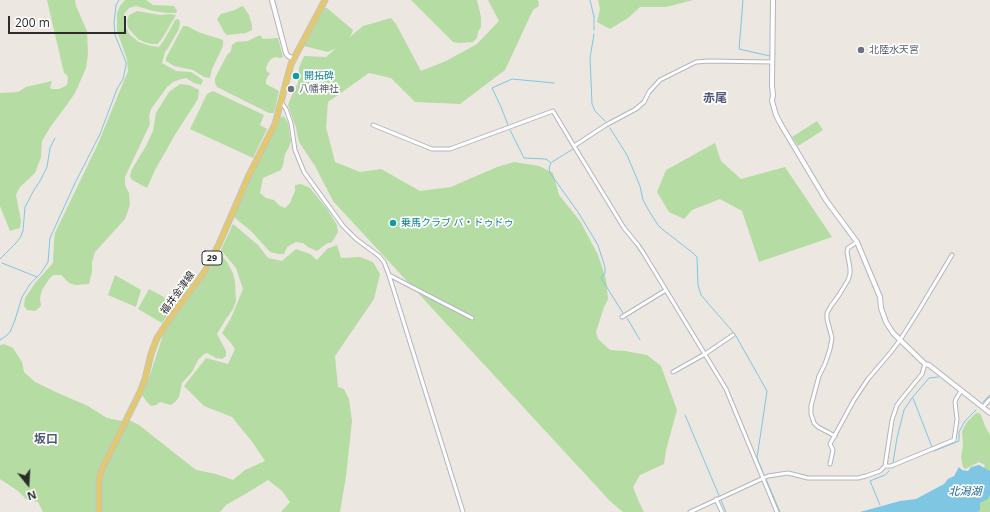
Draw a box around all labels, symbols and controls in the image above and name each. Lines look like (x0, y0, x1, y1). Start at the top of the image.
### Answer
scale bar (10, 8, 128, 34)
text: 200 m (15, 14, 50, 31)
place label: 北陸水天宮 (869, 44, 919, 56)
marker: 北陸水天宮 (856, 45, 866, 55)
place label: 開拓碑 (304, 70, 334, 82)
marker: 開拓碑 (291, 71, 301, 81)
place label: 八幡神社 (299, 83, 339, 95)
marker: 八幡神社 (286, 84, 296, 94)
district label: 赤尾 (703, 92, 727, 106)
place label: 乗馬クラブ パ・ドゥドゥ (401, 217, 514, 229)
marker: 乗馬クラブ パ・ドゥドゥ (388, 218, 398, 228)
road number: 29 (202, 251, 222, 265)
street label: 福井金津線 (158, 269, 198, 317)
district label: 坂口 (34, 433, 58, 447)
north arrow (8, 464, 48, 504)
water label: 北潟湖 (949, 485, 981, 499)
text: N (25, 487, 38, 504)

